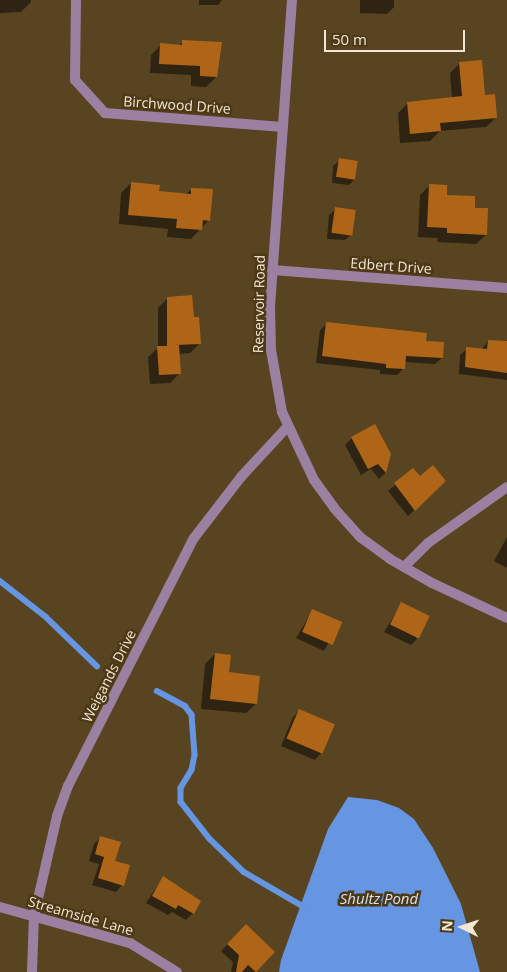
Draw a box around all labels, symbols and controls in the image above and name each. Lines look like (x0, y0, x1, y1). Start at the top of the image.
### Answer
scale bar (327, 20, 468, 52)
text: 50 m (332, 29, 367, 49)
street label: Birchwood Drive (123, 93, 231, 117)
street label: Reservoir Road (250, 255, 268, 353)
street label: Edbert Drive (350, 255, 432, 277)
street label: Weigands Drive (78, 627, 140, 725)
water label: Shultz Pond (340, 890, 418, 908)
street label: Streamside Lane (26, 893, 136, 939)
north arrow (437, 902, 487, 952)
text: N (437, 920, 456, 932)

